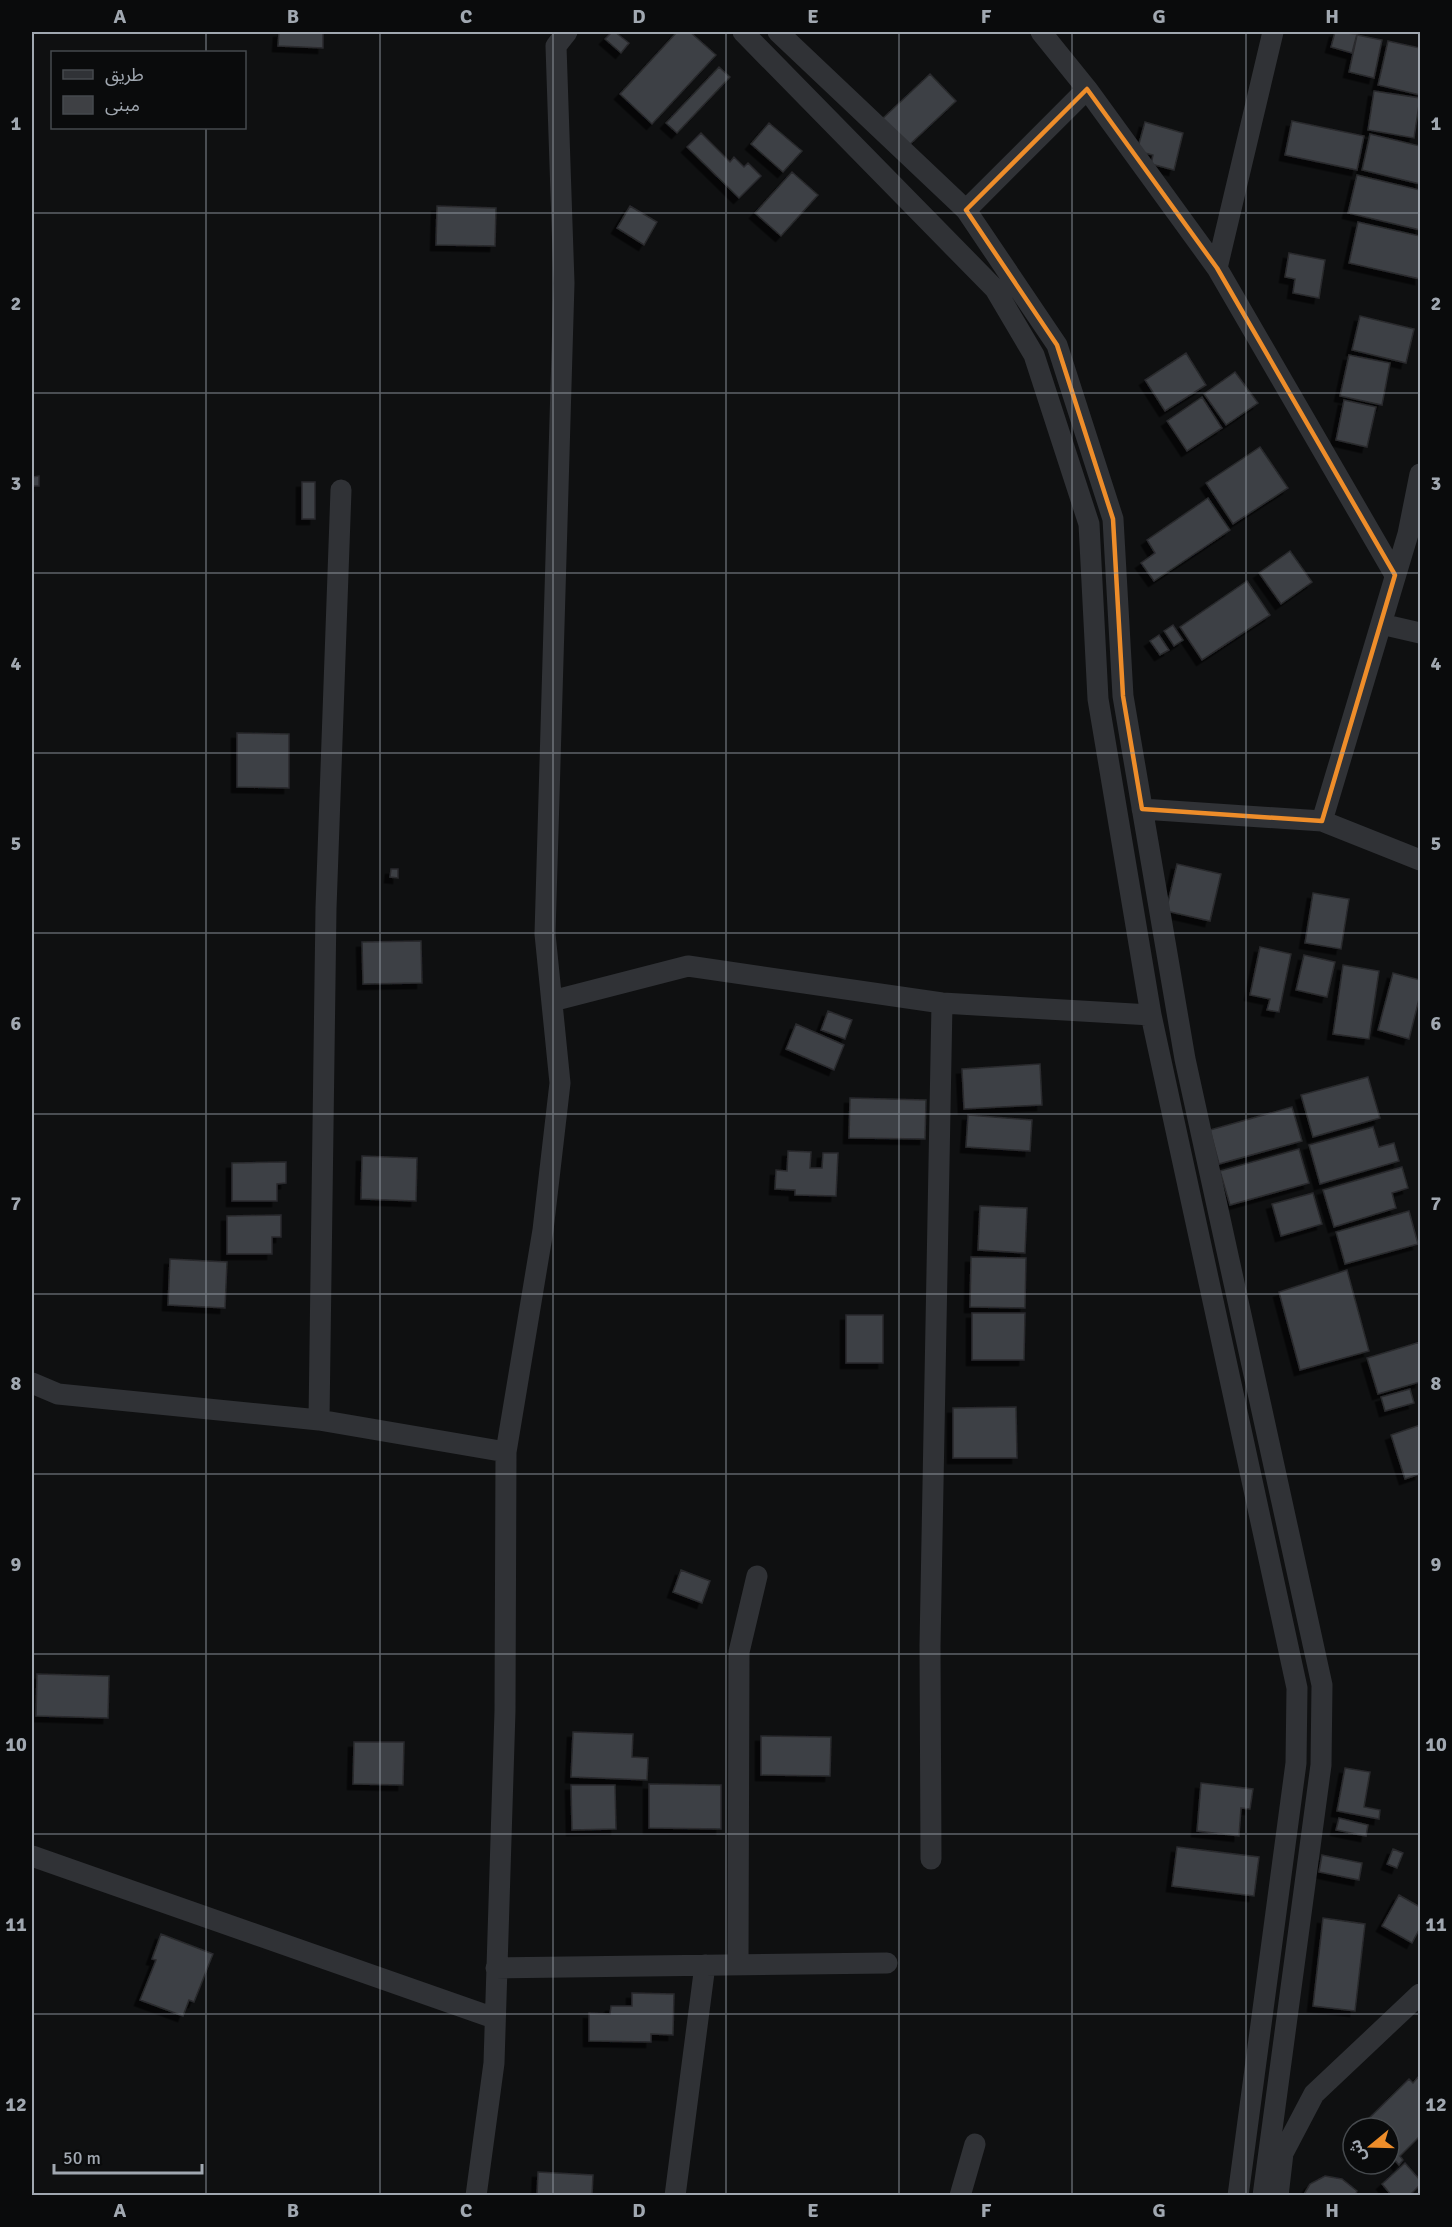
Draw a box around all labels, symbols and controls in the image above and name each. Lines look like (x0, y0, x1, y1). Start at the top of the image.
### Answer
text: A (114, 4, 127, 29)
text: B (287, 4, 299, 29)
text: C (460, 4, 472, 29)
text: D (632, 4, 646, 29)
text: E (807, 4, 819, 29)
text: F (981, 4, 992, 29)
text: G (1152, 4, 1166, 29)
text: H (1325, 4, 1339, 29)
legend (51, 51, 246, 129)
text: طريق (105, 64, 144, 86)
text: مبنى (105, 94, 140, 116)
text: 1 (11, 111, 22, 136)
text: 1 (1431, 111, 1442, 136)
text: 2 (11, 291, 21, 316)
text: 2 (1431, 291, 1441, 316)
text: 3 (11, 471, 21, 496)
text: 3 (1431, 471, 1441, 496)
text: 4 (11, 651, 22, 676)
text: 4 (1431, 651, 1442, 676)
text: 5 (11, 831, 21, 856)
text: 5 (1431, 831, 1441, 856)
text: 6 (11, 1011, 22, 1036)
text: 6 (1431, 1011, 1442, 1036)
text: 7 (11, 1191, 22, 1216)
text: 7 (1431, 1191, 1442, 1216)
text: 8 (11, 1371, 22, 1396)
text: 8 (1431, 1371, 1442, 1396)
text: 9 (11, 1552, 22, 1577)
text: 9 (1431, 1552, 1442, 1577)
text: 10 (5, 1732, 27, 1757)
text: 10 (1425, 1732, 1447, 1757)
text: 11 (5, 1912, 27, 1937)
text: 11 (1425, 1912, 1447, 1937)
text: 12 (5, 2092, 27, 2117)
text: 12 (1425, 2092, 1447, 2117)
north arrow (1341, 2116, 1401, 2176)
scale bar (54, 2137, 202, 2175)
text: ش (1345, 2137, 1371, 2164)
text: 50 m (63, 2147, 101, 2169)
text: A (114, 2198, 127, 2223)
text: B (287, 2198, 299, 2223)
text: C (460, 2198, 472, 2223)
text: D (632, 2198, 646, 2223)
text: E (807, 2198, 819, 2223)
text: F (981, 2198, 992, 2223)
text: G (1152, 2198, 1166, 2223)
text: H (1325, 2198, 1339, 2223)

